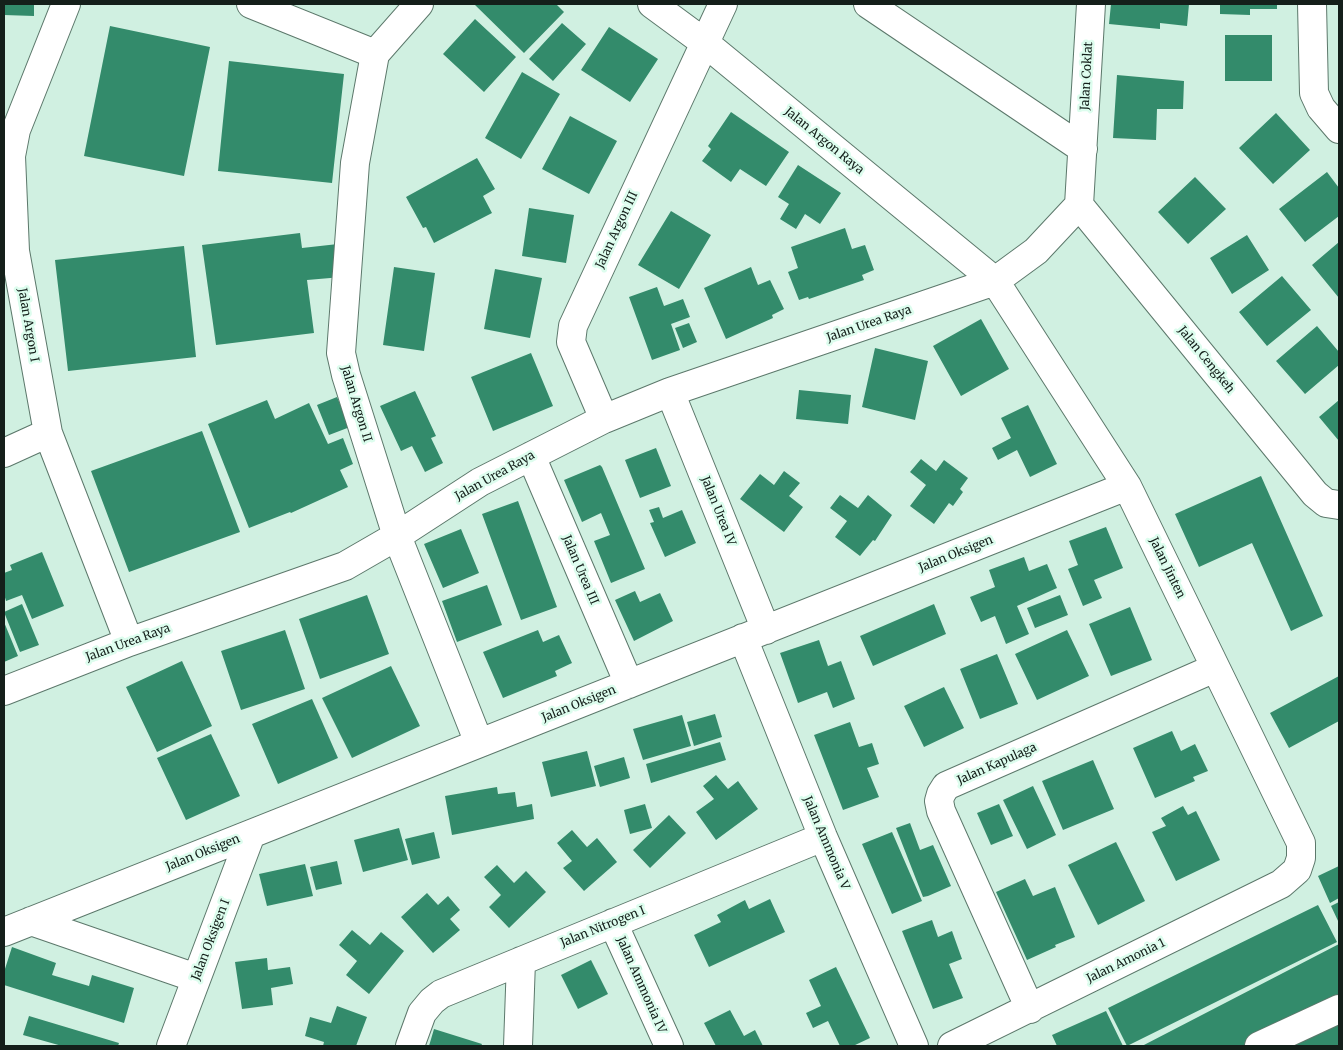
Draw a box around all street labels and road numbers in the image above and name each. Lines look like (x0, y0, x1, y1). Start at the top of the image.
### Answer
street label: Jalan Coklat (1078, 41, 1096, 111)
street label: Jalan Argon Raya (781, 105, 867, 177)
street label: Jalan Argon III (593, 189, 641, 271)
street label: Jalan Argon I (14, 287, 42, 363)
street label: Jalan Urea Raya (825, 303, 913, 345)
street label: Jalan Cengkeh (1175, 324, 1237, 396)
street label: Jalan Argon II (338, 364, 374, 444)
street label: Jalan Urea Raya (453, 448, 537, 504)
street label: Jalan Urea IV (698, 474, 738, 548)
street label: Jalan Urea III (559, 533, 601, 607)
street label: Jalan Oksigen (917, 533, 995, 575)
street label: Jalan Jinten (1146, 535, 1188, 601)
street label: Jalan Urea Raya (84, 621, 172, 665)
street label: Jalan Oksigen (540, 683, 618, 725)
street label: Jalan Kapulaga (955, 740, 1039, 788)
street label: Jalan Ammonia V (800, 794, 852, 892)
street label: Jalan Oksigen (164, 832, 242, 874)
street label: Jalan Oksigen I (189, 897, 233, 983)
street label: Jalan Nitrogen I (559, 903, 647, 951)
street label: Jalan Ammonia IV (613, 934, 669, 1036)
street label: Jalan Amonia 1 (1084, 936, 1168, 986)

